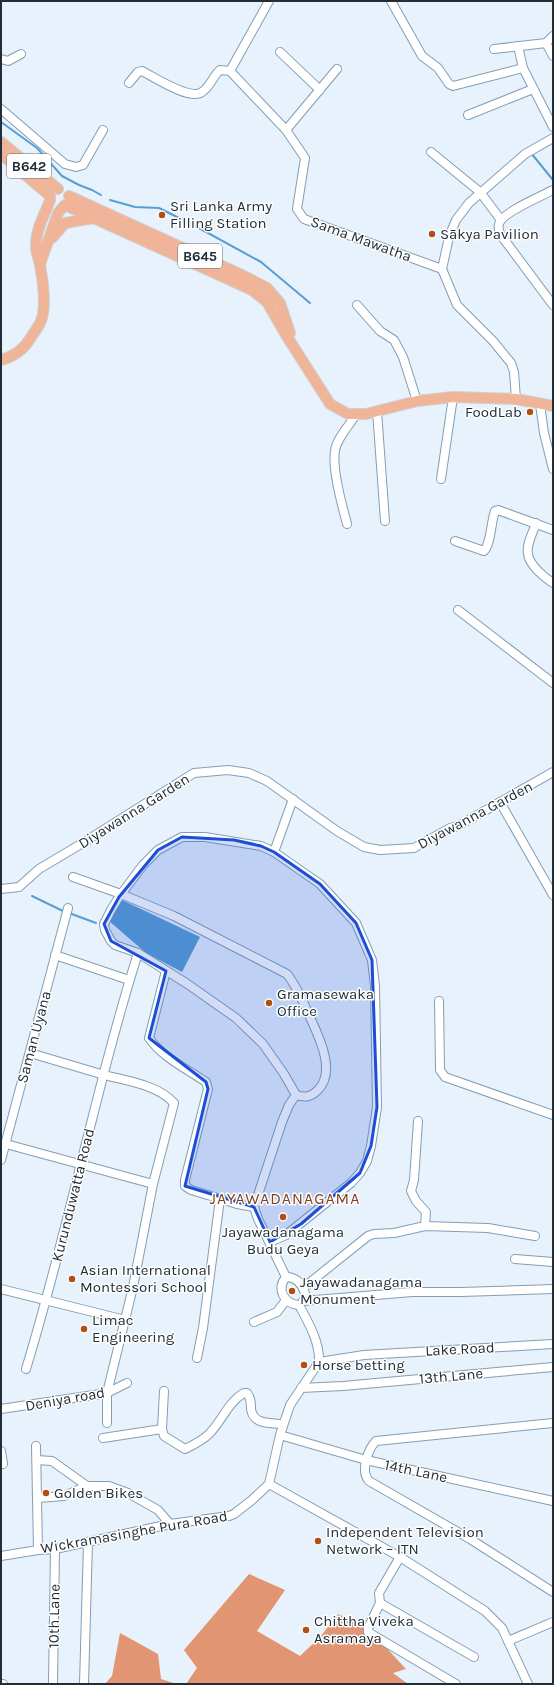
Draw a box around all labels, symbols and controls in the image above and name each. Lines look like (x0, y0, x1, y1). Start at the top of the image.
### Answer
road number: B642 (7, 154, 51, 178)
place label: Sri Lanka Army Filling Station (170, 197, 272, 232)
marker: Sri Lanka Army Filling Station (157, 210, 167, 220)
street label: Sama Mawatha (308, 212, 414, 266)
place label: Sākya Pavilion (440, 225, 539, 243)
marker: Sākya Pavilion (427, 229, 437, 239)
road number: B645 (178, 244, 222, 268)
place label: FoodLab (465, 403, 522, 421)
marker: FoodLab (525, 407, 535, 417)
street label: Diyawanna Garden (75, 770, 193, 852)
street label: Diyawanna Garden (414, 777, 536, 853)
place label: Gramasewaka Office (277, 985, 374, 1020)
street label: Saman Uyana (13, 989, 55, 1085)
marker: Gramasewaka Office (264, 998, 274, 1008)
street label: Kurunduwatta Road (48, 1127, 98, 1263)
district label: JAYAWADANAGAMA (210, 1189, 360, 1208)
marker: Jayawadanagama Budu Geya (278, 1212, 288, 1222)
place label: Jayawadanagama Budu Geya (222, 1223, 344, 1258)
place label: Asian International Montessori School (80, 1261, 211, 1296)
place label: Jayawadanagama Monument (300, 1273, 422, 1308)
marker: Asian International Montessori School (67, 1274, 77, 1284)
marker: Jayawadanagama Monument (287, 1286, 297, 1296)
place label: Limac Engineering (92, 1311, 175, 1346)
marker: Limac Engineering (79, 1324, 89, 1334)
street label: Lake Road (425, 1338, 495, 1360)
place label: Horse betting (312, 1356, 405, 1374)
marker: Horse betting (299, 1360, 309, 1370)
street label: 13th Lane (418, 1364, 484, 1388)
street label: Deniya road (24, 1383, 106, 1415)
street label: 14th Lane (383, 1456, 449, 1486)
place label: Golden Bikes (54, 1484, 143, 1502)
marker: Golden Bikes (41, 1488, 51, 1498)
street label: Wickramasinghe Pura Road (39, 1507, 229, 1557)
place label: Independent Television Network – ITN (326, 1523, 484, 1558)
marker: Independent Television Network – ITN (313, 1536, 323, 1546)
street label: 10th Lane (44, 1584, 64, 1648)
place label: Chittha Viveka Asramaya (314, 1612, 414, 1647)
marker: Chittha Viveka Asramaya (301, 1625, 311, 1635)

